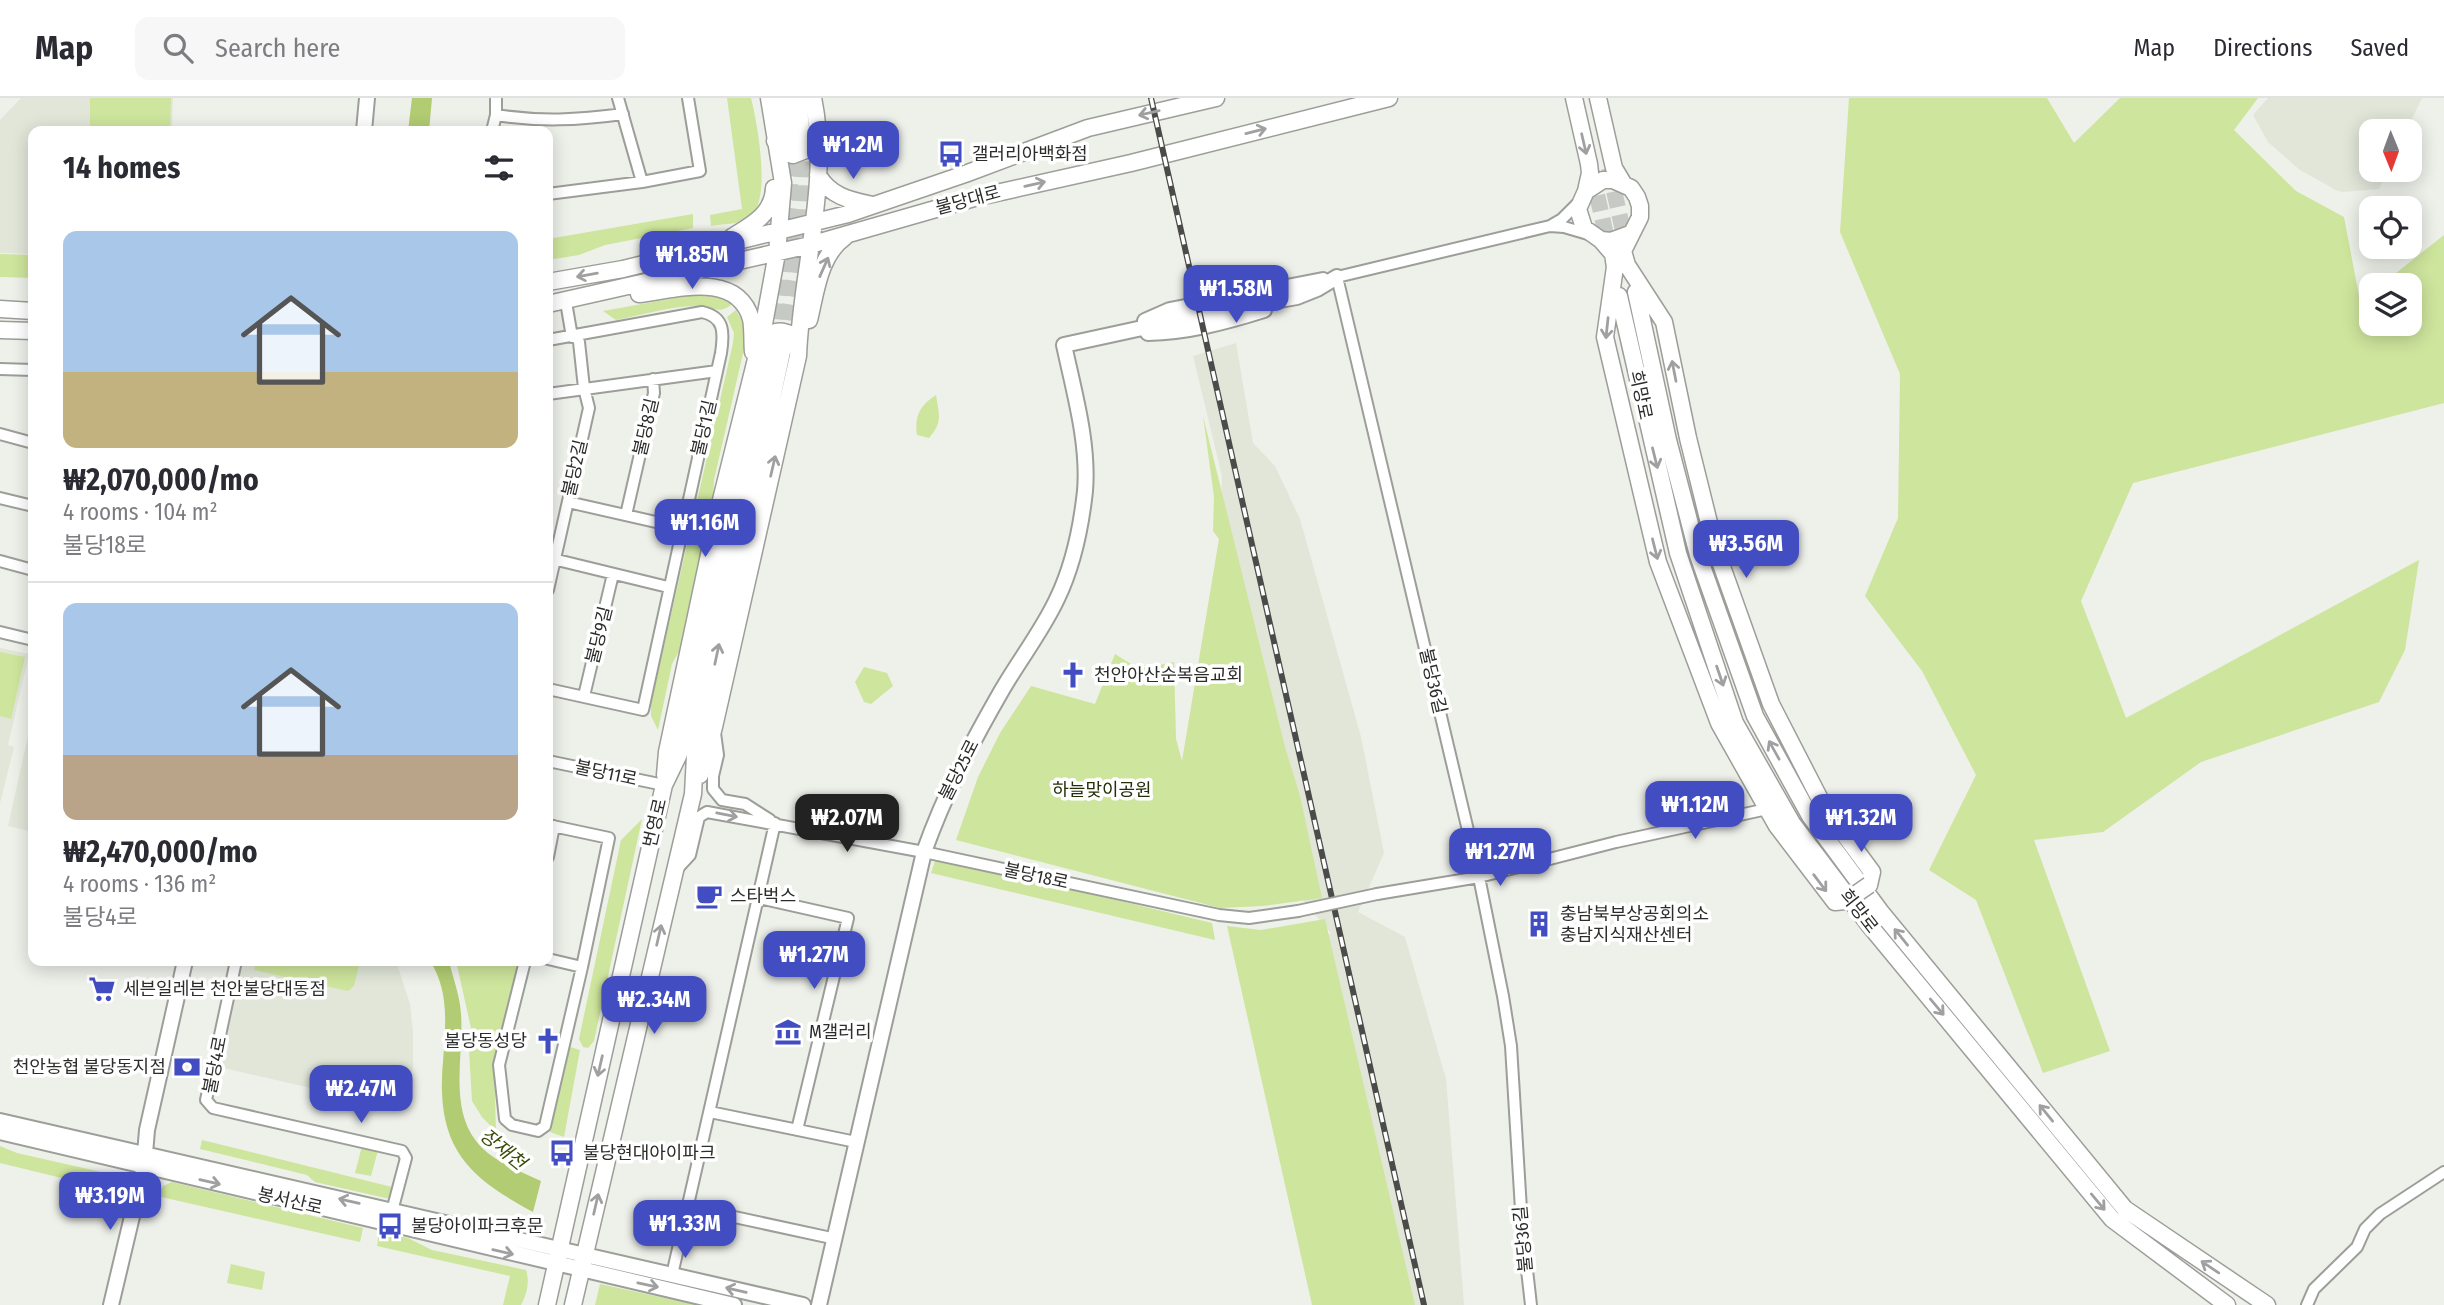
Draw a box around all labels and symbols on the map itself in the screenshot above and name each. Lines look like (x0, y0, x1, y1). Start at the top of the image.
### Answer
one-way arrow (1138, 107, 1161, 121)
north arrow (2359, 119, 2422, 182)
pin: ₩1.2M (804, 122, 902, 181)
one-way arrow (1245, 124, 1267, 137)
one-way arrow (1578, 133, 1591, 155)
bus stop icon: 갤러리아백화점 (936, 139, 966, 169)
place label: 갤러리아백화점 (972, 143, 1088, 165)
one-way arrow (1023, 177, 1046, 190)
street label: 불당대로 (933, 181, 1003, 219)
pin: ₩1.85M (635, 232, 749, 291)
one-way arrow (818, 257, 831, 278)
pin: ₩1.58M (1179, 266, 1293, 325)
one-way arrow (576, 269, 598, 282)
one-way arrow (1600, 316, 1613, 338)
one-way arrow (1666, 360, 1680, 383)
street label: 희망로 (1625, 368, 1657, 422)
street label: 불당8길 (629, 396, 663, 458)
street label: 불당1길 (687, 398, 721, 458)
street label: 불당2길 (558, 437, 592, 499)
one-way arrow (1649, 446, 1662, 469)
one-way arrow (767, 455, 781, 478)
pin: ₩1.16M (648, 500, 762, 559)
pin: ₩3.56M (1689, 520, 1803, 580)
one-way arrow (1649, 537, 1662, 560)
street label: 불당9길 (581, 604, 617, 666)
one-way arrow (711, 643, 724, 666)
street label: 불당36길 (1415, 646, 1451, 716)
church icon: 천안아산순복음교회 (1058, 660, 1088, 690)
place label: 천안아산순복음교회 (1094, 664, 1243, 686)
one-way arrow (1714, 665, 1727, 687)
street label: 불당25로 (934, 736, 984, 804)
one-way arrow (1766, 740, 1780, 760)
street label: 불당11로 (573, 756, 639, 790)
park label: 하늘맞이공원 (1052, 779, 1152, 801)
pin: ₩1.12M (1638, 782, 1752, 841)
pin: ₩2.07M (790, 794, 904, 854)
pin: ₩1.32M (1804, 794, 1918, 854)
street label: 번영로 (639, 796, 671, 850)
one-way arrow (715, 809, 738, 822)
pin: ₩1.27M (1443, 828, 1557, 888)
street label: 불당18로 (1002, 858, 1070, 894)
one-way arrow (1812, 873, 1827, 891)
cafe icon: 스타벅스 (694, 881, 724, 911)
place label: 스타벅스 (730, 885, 796, 907)
street label: 희망로 (1835, 885, 1883, 937)
place label: 충남북부상공회의소 충남지식재산센터 (1560, 903, 1709, 946)
building icon: 충남북부상공회의소 충남지식재산센터 (1524, 909, 1554, 939)
one-way arrow (653, 924, 667, 947)
one-way arrow (1894, 929, 1909, 947)
pin: ₩1.27M (757, 932, 871, 991)
supermarket icon: 세븐일레븐 천안불당대동점 (87, 974, 117, 1004)
pin: ₩2.34M (597, 976, 711, 1036)
place label: 세븐일레븐 천안불당대동점 (123, 978, 326, 1000)
one-way arrow (1929, 998, 1945, 1016)
museum icon: M갤러리 (773, 1017, 803, 1047)
place label: M갤러리 (809, 1021, 871, 1043)
church icon: 불당동성당 (533, 1026, 563, 1056)
place label: 불당동성당 (444, 1030, 527, 1052)
street label: 불당4로 (199, 1034, 231, 1096)
bank icon: 천안농협 불당동지점 (172, 1052, 202, 1082)
one-way arrow (593, 1054, 606, 1077)
place label: 천안농협 불당동지점 (13, 1056, 166, 1078)
pin: ₩2.47M (304, 1066, 418, 1125)
one-way arrow (2038, 1105, 2053, 1123)
water label: 장재천 (475, 1124, 532, 1175)
bus stop icon: 불당현대아이파크 (547, 1138, 577, 1168)
place label: 불당현대아이파크 (583, 1142, 715, 1164)
pin: ₩3.19M (53, 1172, 167, 1232)
one-way arrow (198, 1176, 221, 1189)
street label: 봉서산로 (255, 1183, 325, 1219)
one-way arrow (2090, 1192, 2106, 1210)
one-way arrow (338, 1193, 361, 1207)
one-way arrow (590, 1193, 603, 1216)
pin: ₩1.33M (628, 1200, 742, 1260)
street label: 불당36길 (1509, 1205, 1537, 1273)
bus stop icon: 불당아이파크후문 (375, 1211, 405, 1241)
place label: 불당아이파크후문 (411, 1215, 543, 1237)
one-way arrow (491, 1246, 514, 1259)
one-way arrow (2201, 1260, 2220, 1274)
one-way arrow (636, 1279, 658, 1292)
one-way arrow (725, 1282, 748, 1296)

